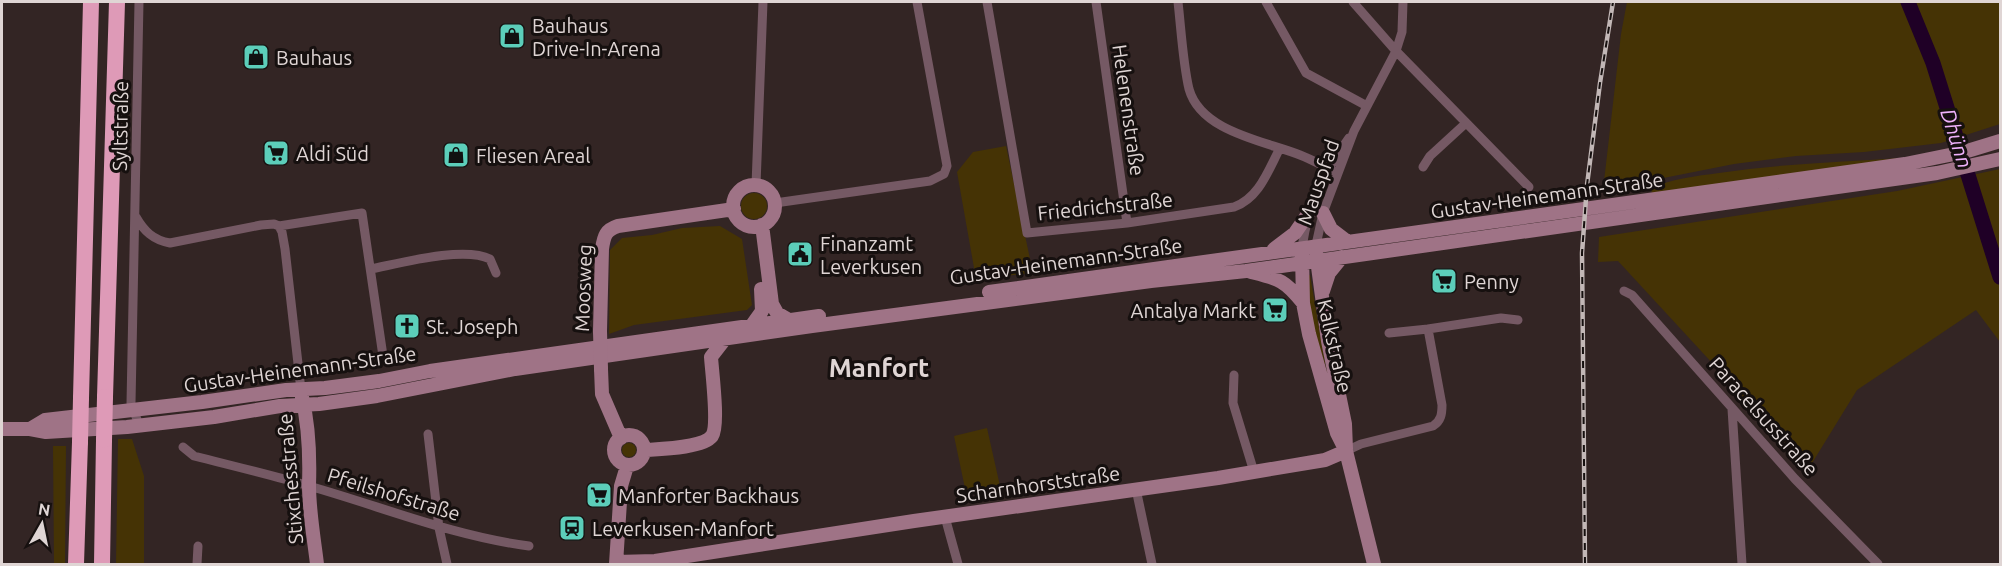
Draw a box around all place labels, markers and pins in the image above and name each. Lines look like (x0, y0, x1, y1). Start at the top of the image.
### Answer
place label: Bauhaus Drive-In-Arena (532, 14, 661, 60)
shop icon: Bauhaus Drive-In-Arena (497, 21, 527, 51)
shop icon: Bauhaus (241, 42, 271, 72)
place label: Bauhaus (276, 46, 352, 69)
supermarket icon: Aldi Süd (261, 138, 291, 168)
shop icon: Fliesen Areal (441, 140, 471, 170)
place label: Aldi Süd (296, 142, 369, 165)
place label: Fliesen Areal (476, 144, 591, 167)
place label: Finanzamt Leverkusen (820, 232, 922, 278)
public building icon: Finanzamt Leverkusen (785, 239, 815, 269)
supermarket icon: Penny (1429, 266, 1459, 296)
place label: Penny (1464, 270, 1519, 293)
supermarket icon: Antalya Markt (1260, 295, 1290, 325)
place label: Antalya Markt (1131, 299, 1256, 322)
church icon: St. Joseph (392, 311, 422, 341)
place label: St. Joseph (426, 315, 518, 338)
supermarket icon: Manforter Backhaus (584, 480, 614, 510)
place label: Manforter Backhaus (618, 484, 799, 507)
station icon: Leverkusen-Manfort (557, 513, 587, 543)
place label: Leverkusen-Manfort (592, 517, 774, 540)

